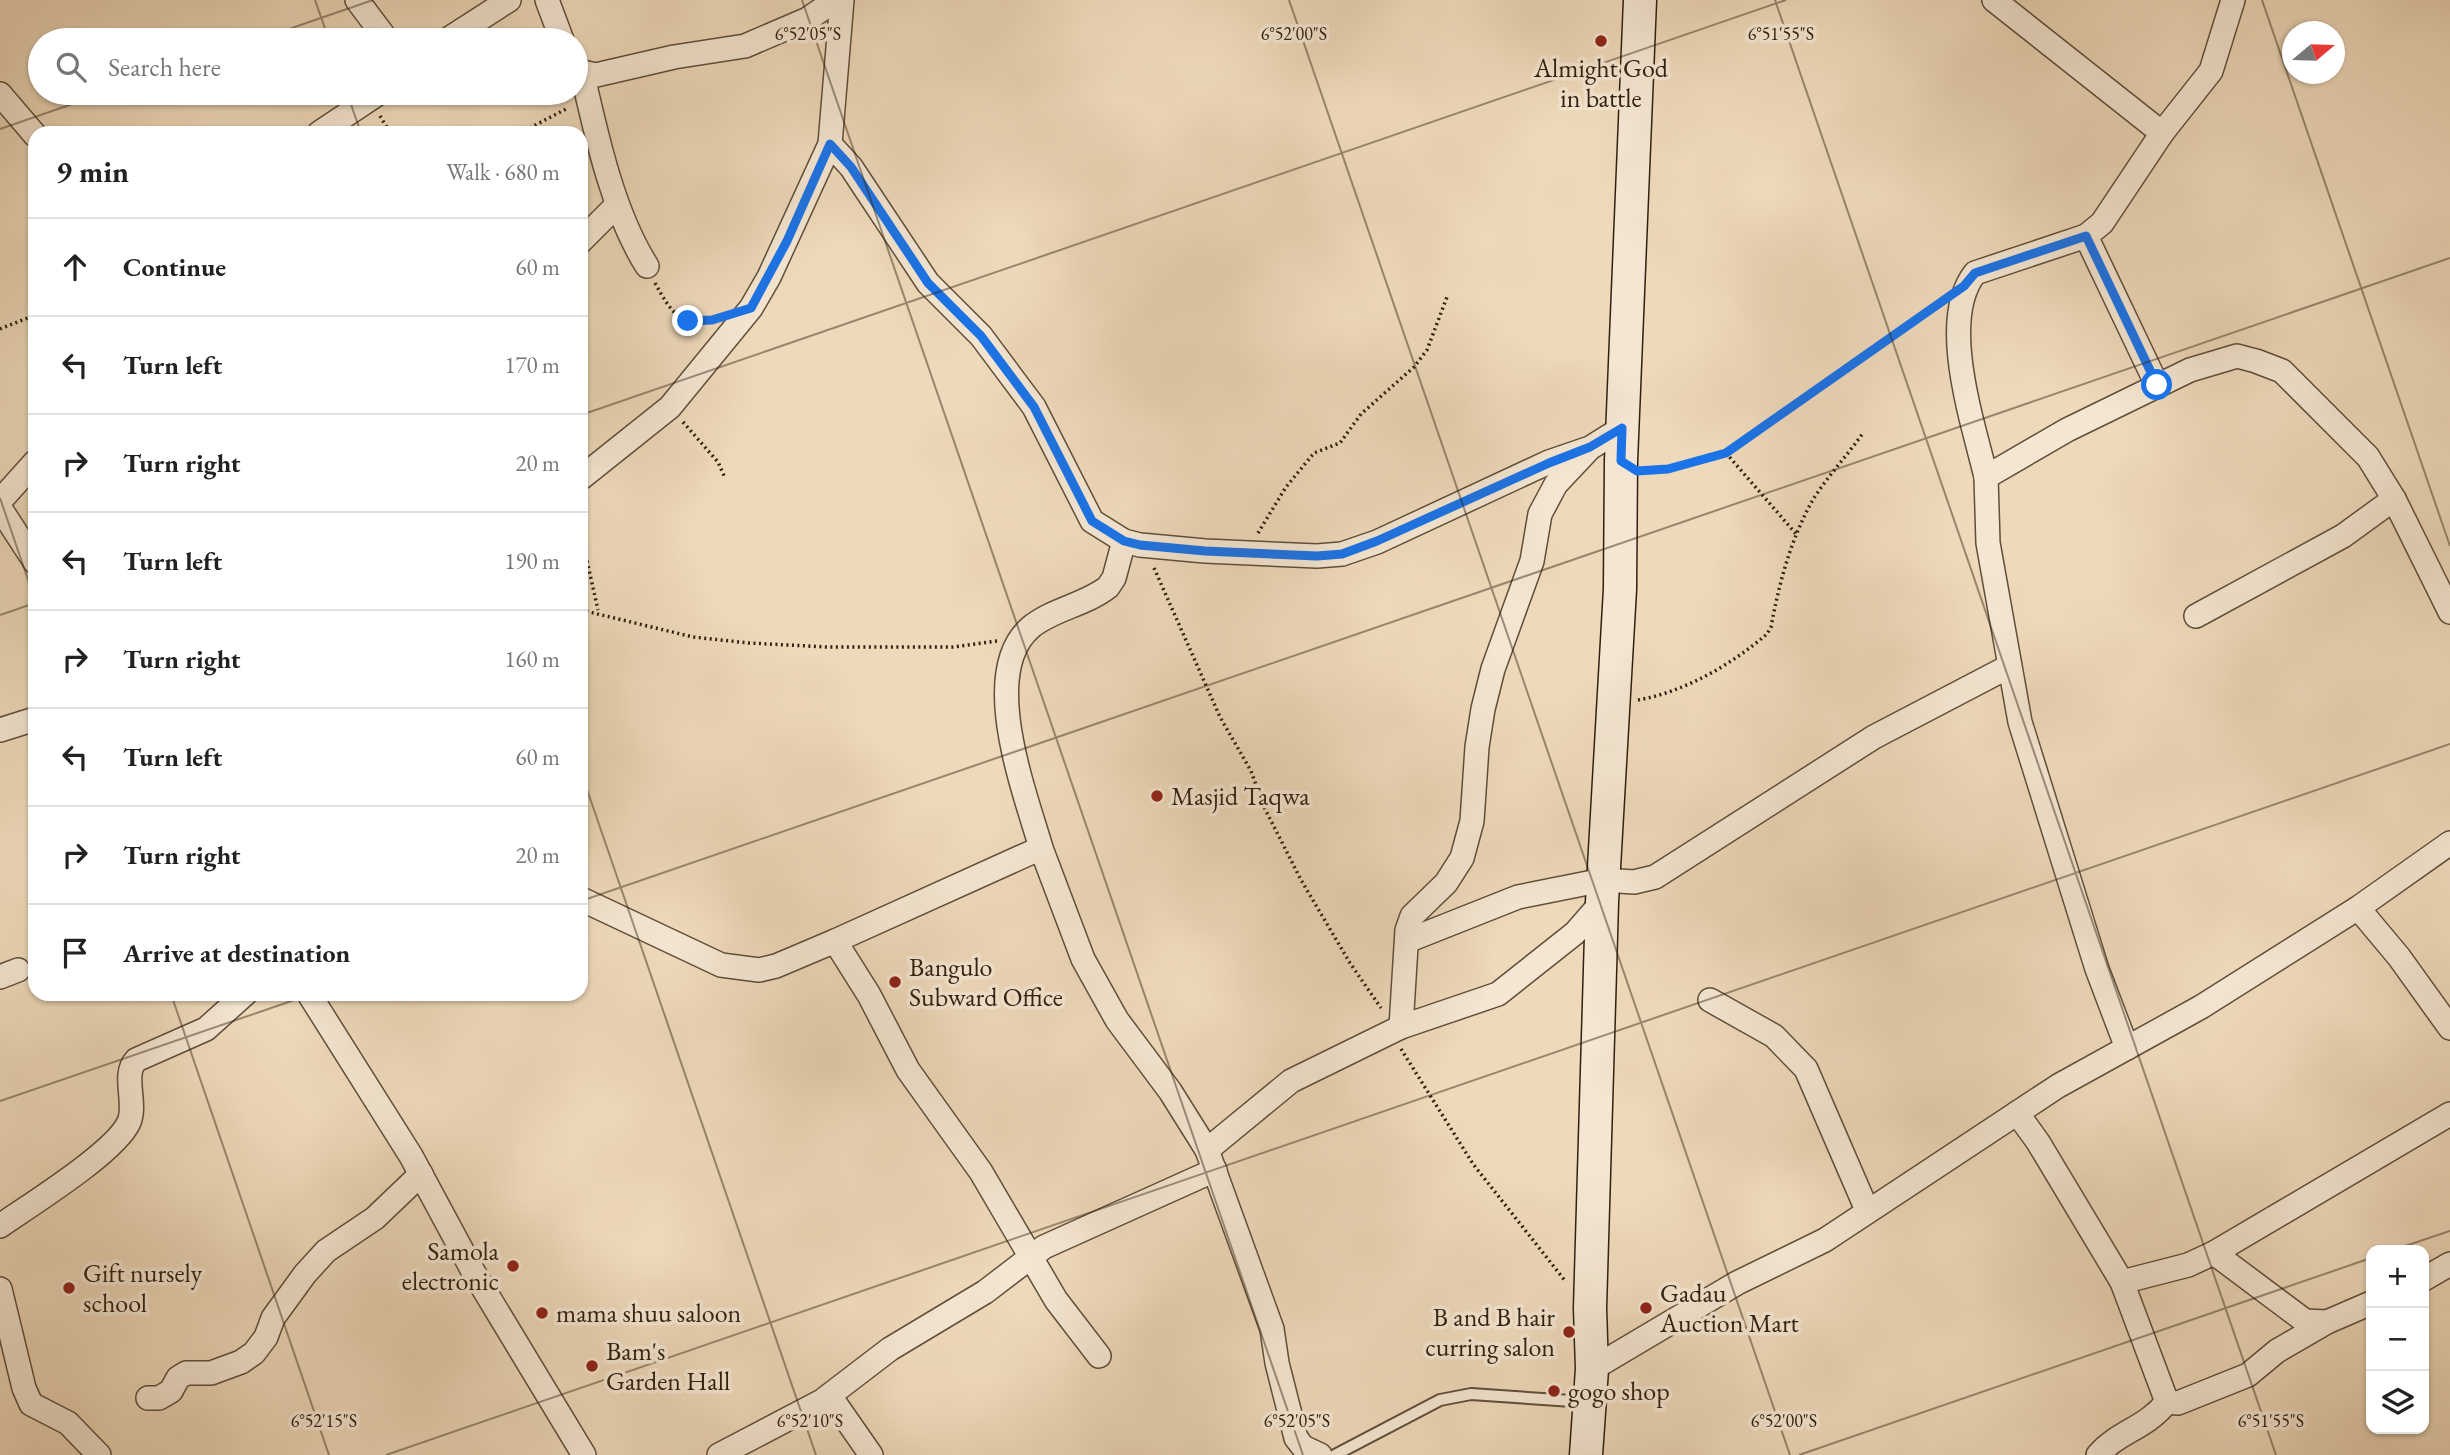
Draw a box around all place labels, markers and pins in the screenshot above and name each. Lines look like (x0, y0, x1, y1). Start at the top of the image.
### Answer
marker: Almight God in battle (1593, 33, 1609, 49)
place label: Almight God in battle (1533, 51, 1669, 115)
place label: Masjid Taqwa (1171, 779, 1310, 813)
marker: Masjid Taqwa (1149, 788, 1165, 804)
place label: Bangulo Subward Office (909, 950, 1063, 1014)
marker: Bangulo Subward Office (887, 974, 903, 990)
place label: Samola electronic (402, 1234, 500, 1298)
place label: Gift nursely school (83, 1256, 203, 1320)
marker: Samola electronic (505, 1258, 521, 1274)
place label: Gadau Auction Mart (1659, 1276, 1799, 1340)
marker: Gift nursely school (61, 1280, 77, 1296)
place label: mama shuu saloon (556, 1296, 742, 1330)
place label: B and B hair curring salon (1425, 1300, 1555, 1364)
marker: Gadau Auction Mart (1638, 1300, 1654, 1316)
marker: mama shuu saloon (534, 1305, 550, 1321)
marker: B and B hair curring salon (1561, 1324, 1577, 1340)
place label: Bam's Garden Hall (606, 1334, 730, 1398)
marker: Bam's Garden Hall (584, 1358, 600, 1374)
place label: gogo shop (1568, 1374, 1670, 1408)
marker: gogo shop (1546, 1383, 1562, 1399)

